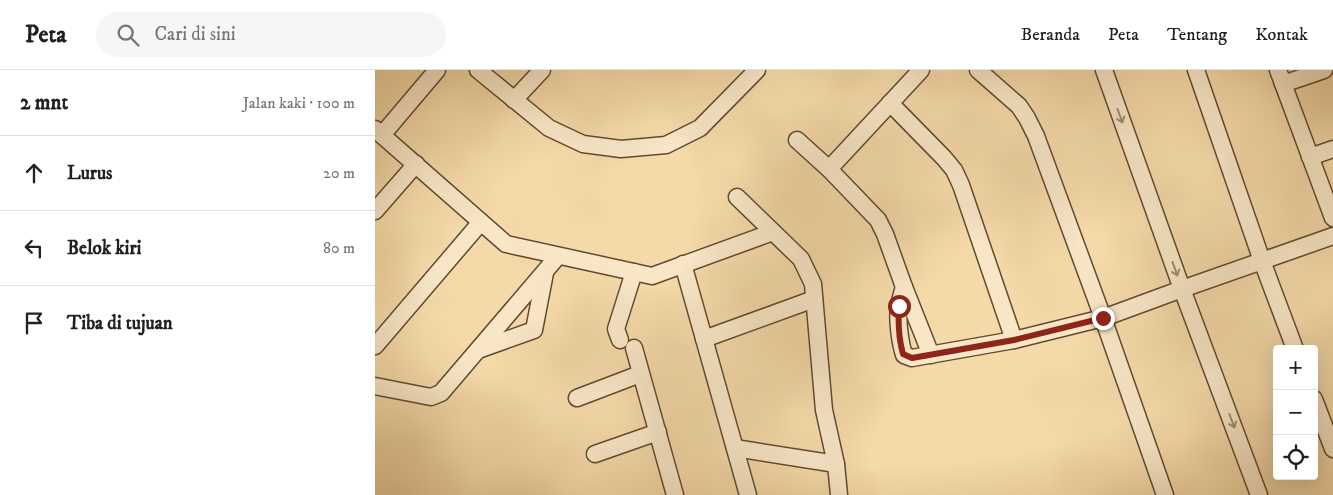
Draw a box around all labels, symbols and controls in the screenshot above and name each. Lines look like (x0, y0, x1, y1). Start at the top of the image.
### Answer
search box (96, 12, 446, 57)
text: Peta (25, 20, 66, 50)
icon: search (114, 21, 142, 49)
text: Cari di sini (154, 23, 236, 46)
text: Beranda (1021, 24, 1080, 46)
text: Peta (1108, 24, 1139, 46)
text: Tentang (1167, 24, 1227, 46)
text: Kontak (1255, 24, 1308, 46)
text: 2 mnt (20, 90, 68, 116)
text: Jalan kaki · 100 m (243, 93, 355, 113)
one-way arrow (1116, 108, 1125, 123)
icon: ahead (20, 159, 48, 187)
text: Lurus (67, 162, 112, 185)
text: 20 m (323, 163, 355, 183)
icon: left (20, 234, 48, 262)
text: Belok kiri (67, 237, 141, 260)
text: 80 m (323, 238, 355, 258)
one-way arrow (1171, 261, 1180, 276)
route start (888, 295, 911, 318)
route end (1092, 307, 1115, 330)
icon: arrive (20, 309, 48, 337)
text: Tiba di tujuan (67, 312, 173, 335)
map controls (1273, 345, 1318, 480)
button: + (1273, 345, 1318, 390)
button: − (1273, 390, 1318, 435)
one-way arrow (1228, 413, 1237, 428)
button: locate (1273, 435, 1318, 480)

